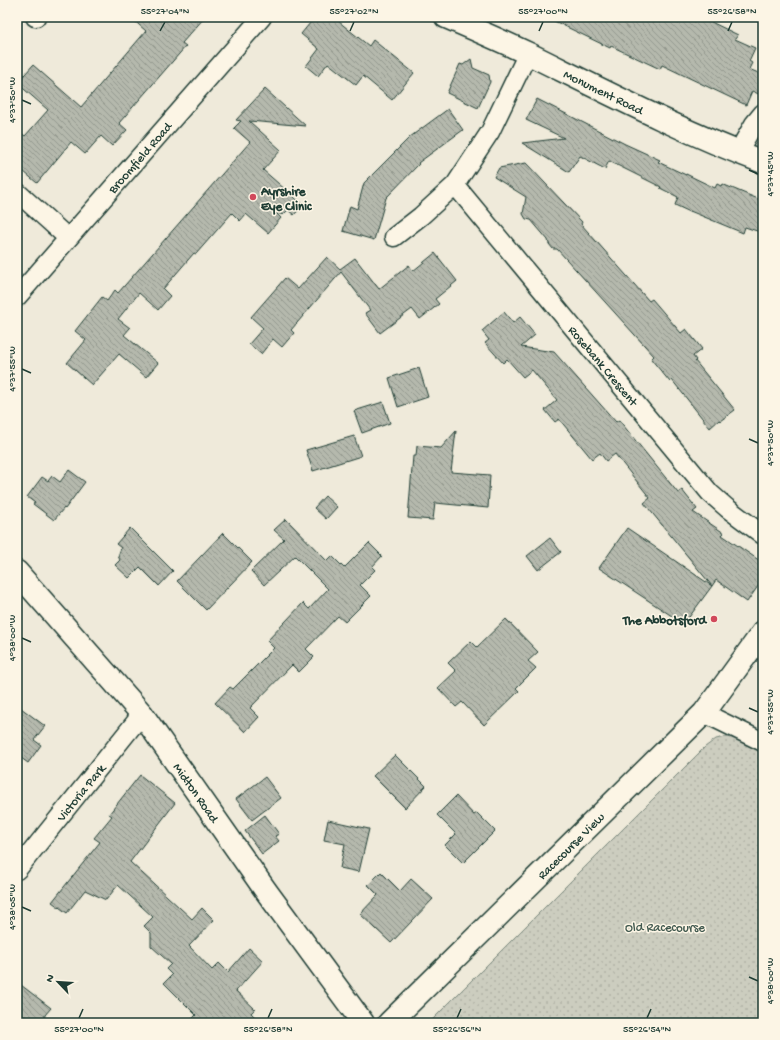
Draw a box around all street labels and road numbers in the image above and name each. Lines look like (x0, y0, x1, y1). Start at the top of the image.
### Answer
street label: Monument Road (561, 67, 647, 120)
street label: Broomfield Road (105, 119, 177, 198)
street label: Rosebank Crescent (564, 324, 641, 411)
street label: Victoria Park (54, 761, 110, 826)
street label: Midton Road (169, 761, 222, 827)
street label: Racecourse View (535, 810, 608, 883)

